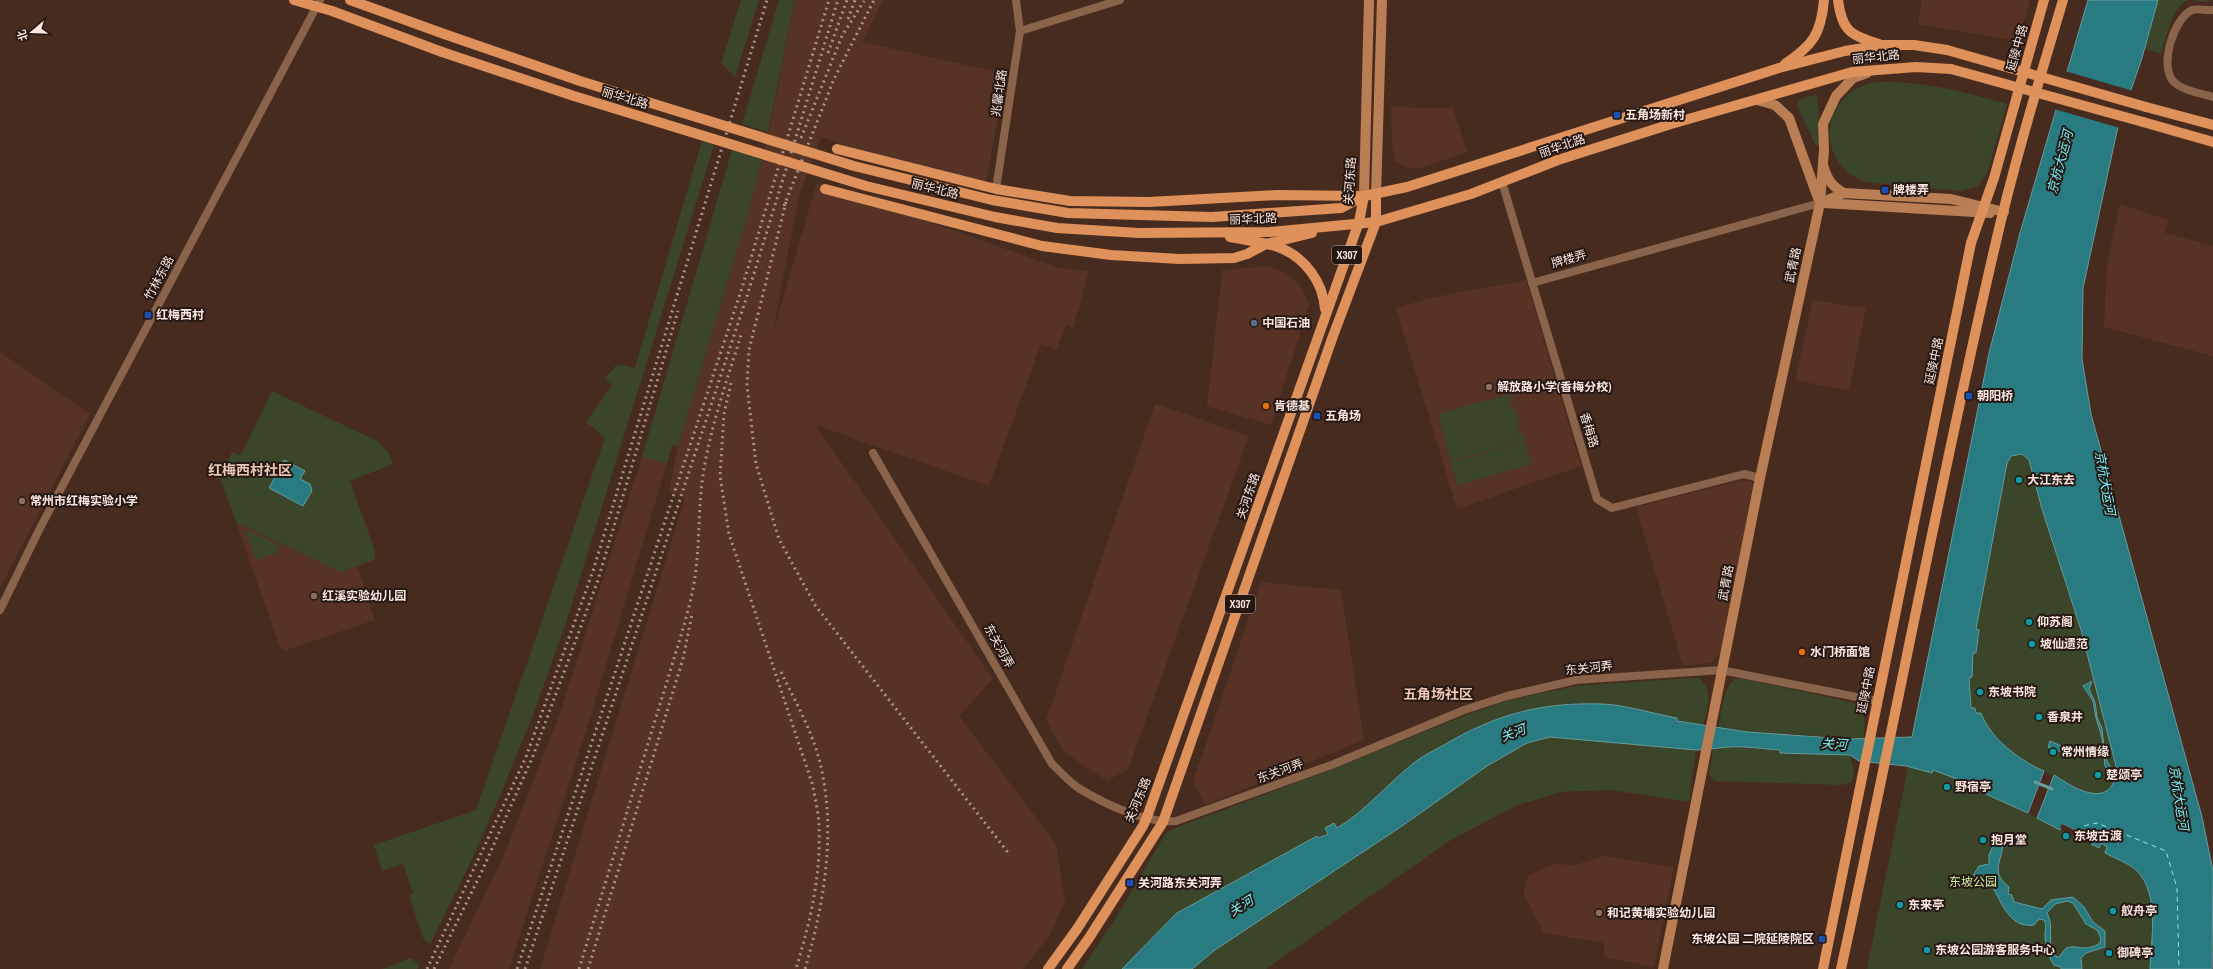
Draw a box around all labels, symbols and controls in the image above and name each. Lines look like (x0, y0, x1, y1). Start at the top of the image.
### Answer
north arrow (12, 12, 52, 52)
street label: 延陵中路 (2003, 23, 2031, 73)
text: 北 (14, 28, 31, 43)
street label: 丽华北路 (1851, 47, 1901, 67)
street label: 兆馨北路 (988, 68, 1010, 118)
street label: 丽华北路 (600, 83, 650, 113)
place label: 五角场新村 (1625, 107, 1685, 123)
marker: 五角场新村 (1612, 110, 1622, 120)
water label: 京杭大运河 (2043, 126, 2077, 196)
street label: 丽华北路 (1537, 131, 1587, 161)
street label: 关河东路 (1340, 156, 1360, 206)
street label: 丽华北路 (910, 175, 960, 203)
place label: 牌楼弄 (1893, 182, 1929, 198)
marker: 牌楼弄 (1880, 185, 1890, 195)
street label: 丽华北路 (1229, 210, 1277, 228)
road number: X307 (1332, 246, 1362, 264)
street label: 牌楼弄 (1549, 246, 1589, 272)
street label: 武青路 (1781, 246, 1805, 284)
street label: 竹林东路 (141, 253, 177, 303)
place label: 红梅西村 (156, 307, 204, 323)
marker: 红梅西村 (143, 310, 153, 320)
place label: 中国石油 (1262, 315, 1310, 331)
marker: 中国石油 (1249, 318, 1259, 328)
street label: 延陵中路 (1921, 336, 1947, 386)
place label: 解放路小学(香梅分校) (1497, 379, 1612, 395)
marker: 解放路小学(香梅分校) (1484, 382, 1494, 392)
place label: 朝阳桥 (1977, 388, 2013, 404)
marker: 朝阳桥 (1964, 391, 1974, 401)
place label: 肯德基 (1274, 398, 1310, 414)
marker: 肯德基 (1261, 401, 1271, 411)
place label: 五角场 (1325, 408, 1361, 424)
street label: 香梅路 (1576, 410, 1602, 450)
marker: 五角场 (1312, 411, 1322, 421)
water label: 京杭大运河 (2091, 450, 2120, 519)
district label: 红梅西村社区 (208, 461, 292, 479)
street label: 关河东路 (1233, 471, 1263, 521)
place label: 大江东去 (2027, 472, 2075, 488)
marker: 大江东去 (2014, 475, 2024, 485)
place label: 常州市红梅实验小学 (30, 493, 138, 509)
marker: 常州市红梅实验小学 (17, 496, 27, 506)
street label: 武青路 (1715, 564, 1737, 602)
place label: 红溪实验幼儿园 (322, 588, 406, 604)
marker: 红溪实验幼儿园 (309, 591, 319, 601)
road number: X307 (1225, 595, 1255, 613)
place label: 仰苏阁 (2037, 614, 2073, 630)
marker: 仰苏阁 (2024, 617, 2034, 627)
street label: 东关河弄 (980, 621, 1018, 671)
place label: 坡仙遗范 (2040, 636, 2088, 652)
marker: 坡仙遗范 (2027, 639, 2037, 649)
place label: 水门桥面馆 (1810, 644, 1870, 660)
marker: 水门桥面馆 (1797, 647, 1807, 657)
street label: 东关河弄 (1564, 658, 1614, 678)
street label: 延陵中路 (1854, 665, 1878, 715)
place label: 东坡书院 (1988, 684, 2036, 700)
district label: 五角场社区 (1403, 685, 1473, 703)
marker: 东坡书院 (1975, 687, 1985, 697)
place label: 香泉井 (2047, 709, 2083, 725)
marker: 香泉井 (2034, 712, 2044, 722)
water label: 关河 (1498, 719, 1531, 746)
water label: 关河 (1821, 735, 1850, 753)
place label: 常州情缘 (2061, 744, 2109, 760)
marker: 常州情缘 (2048, 747, 2058, 757)
street label: 东关河弄 (1255, 755, 1305, 787)
water label: 京杭大运河 (2166, 765, 2193, 834)
place label: 楚颂亭 (2106, 767, 2142, 783)
marker: 楚颂亭 (2093, 770, 2103, 780)
street label: 关河东路 (1121, 775, 1155, 825)
place label: 野宿亭 (1955, 779, 1991, 795)
marker: 野宿亭 (1942, 782, 1952, 792)
place label: 东坡古渡 (2074, 828, 2122, 844)
marker: 东坡古渡 (2061, 831, 2071, 841)
place label: 抱月堂 (1991, 832, 2027, 848)
marker: 抱月堂 (1978, 835, 1988, 845)
park label: 东坡公园 (1949, 874, 1997, 890)
place label: 关河路东关河弄 (1138, 875, 1222, 891)
marker: 关河路东关河弄 (1125, 878, 1135, 888)
water label: 关河 (1225, 890, 1259, 920)
place label: 东来亭 (1908, 897, 1944, 913)
marker: 东来亭 (1895, 900, 1905, 910)
place label: 舣舟亭 (2121, 903, 2157, 919)
place label: 和记黄埔实验幼儿园 (1607, 905, 1715, 921)
marker: 舣舟亭 (2108, 906, 2118, 916)
marker: 和记黄埔实验幼儿园 (1594, 908, 1604, 918)
place label: 东坡公园 二院延陵院区 (1691, 931, 1814, 947)
marker: 东坡公园 二院延陵院区 (1817, 934, 1827, 944)
place label: 东坡公园游客服务中心 (1935, 942, 2055, 958)
marker: 东坡公园游客服务中心 (1922, 945, 1932, 955)
place label: 御碑亭 (2117, 945, 2153, 961)
marker: 御碑亭 (2104, 948, 2114, 958)

